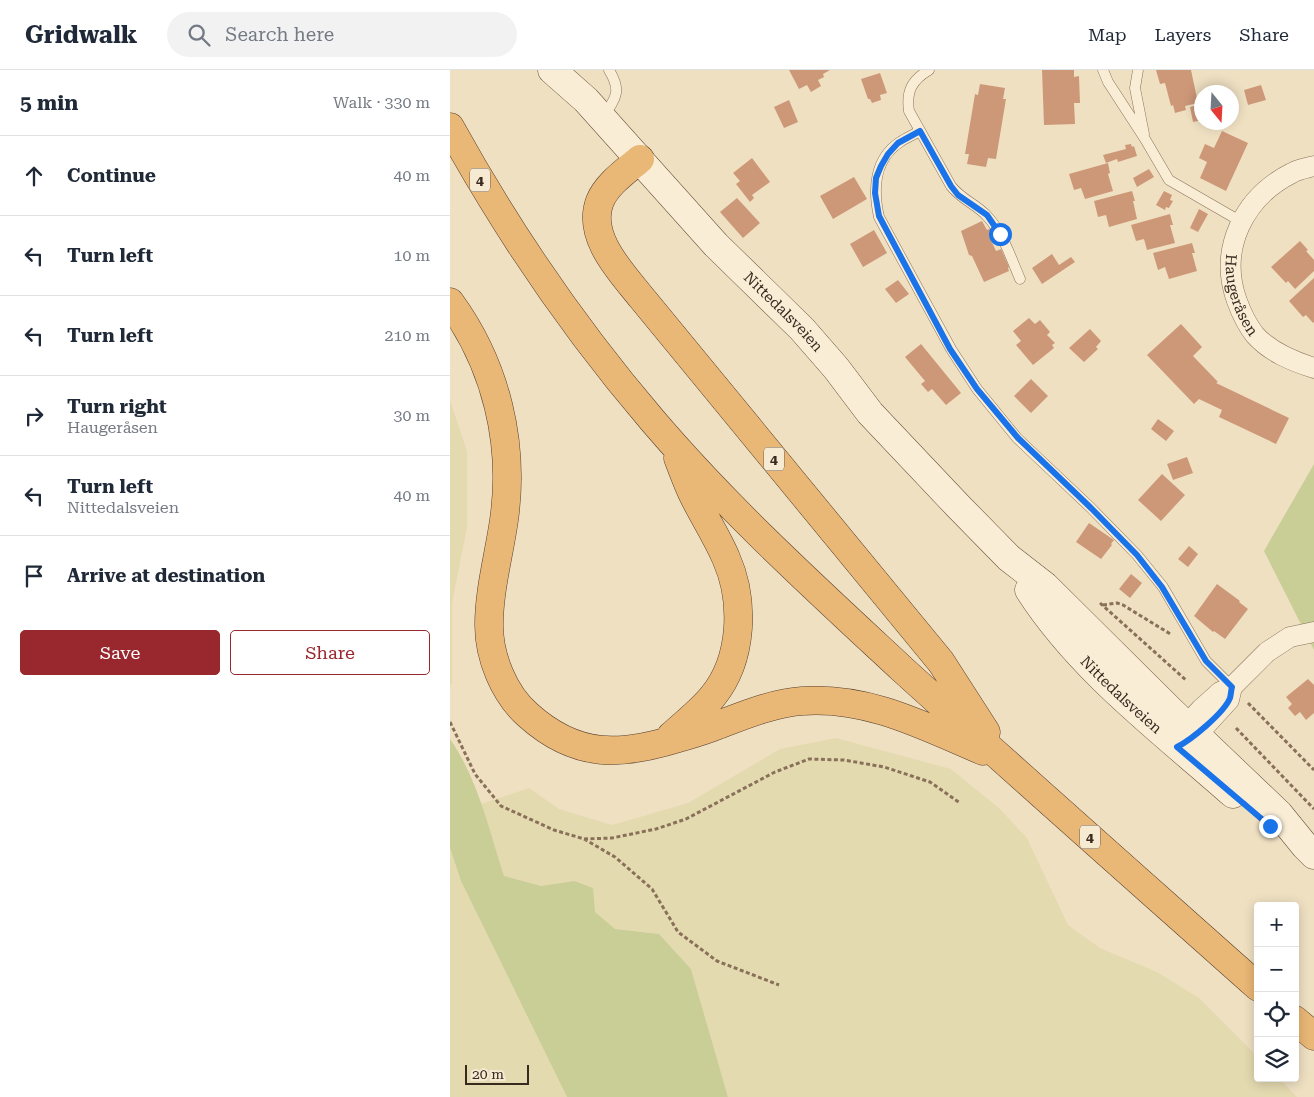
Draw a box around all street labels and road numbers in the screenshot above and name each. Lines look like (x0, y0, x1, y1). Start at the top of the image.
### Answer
road number: 4 (470, 168, 490, 192)
street label: Haugeråsen (1222, 253, 1262, 340)
street label: Nittedalsveien (740, 268, 827, 356)
road number: 4 (764, 448, 784, 470)
street label: Nittedalsveien (1077, 652, 1166, 738)
road number: 4 (1080, 826, 1100, 849)

